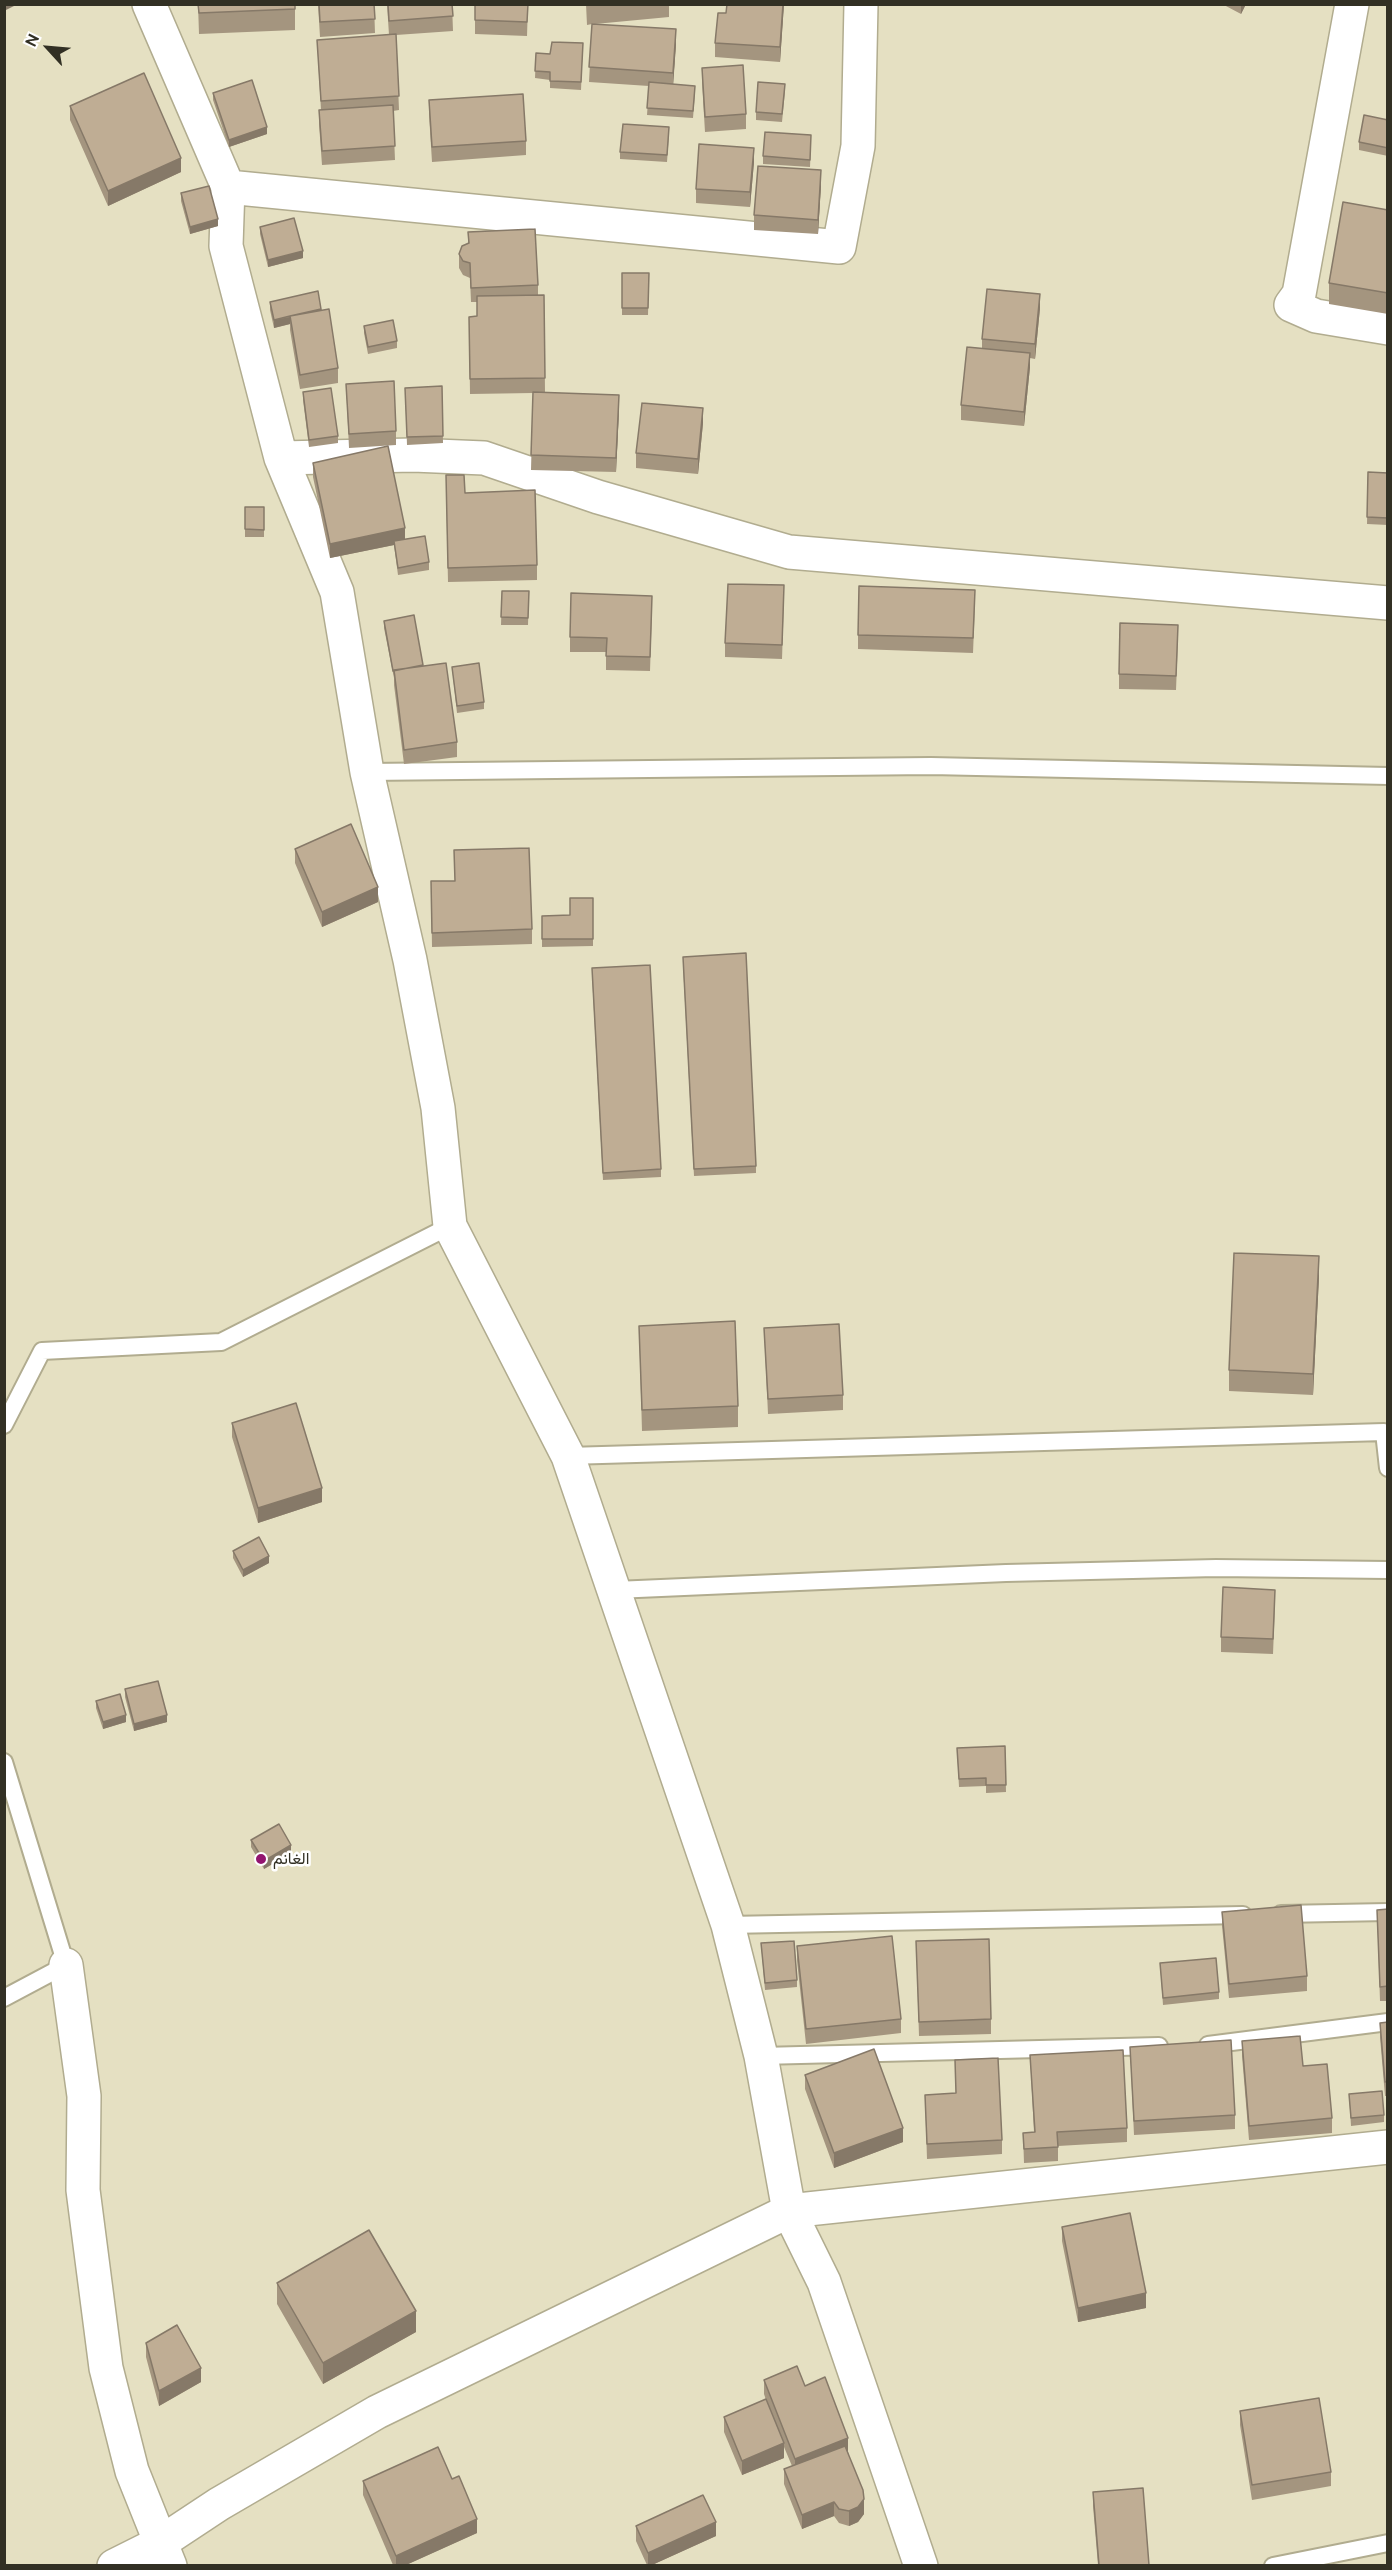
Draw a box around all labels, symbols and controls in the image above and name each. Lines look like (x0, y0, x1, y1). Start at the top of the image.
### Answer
north arrow (18, 18, 78, 78)
text: N (21, 31, 43, 49)
place label: الغانم (273, 1849, 309, 1869)
marker: الغانم (254, 1852, 268, 1866)

